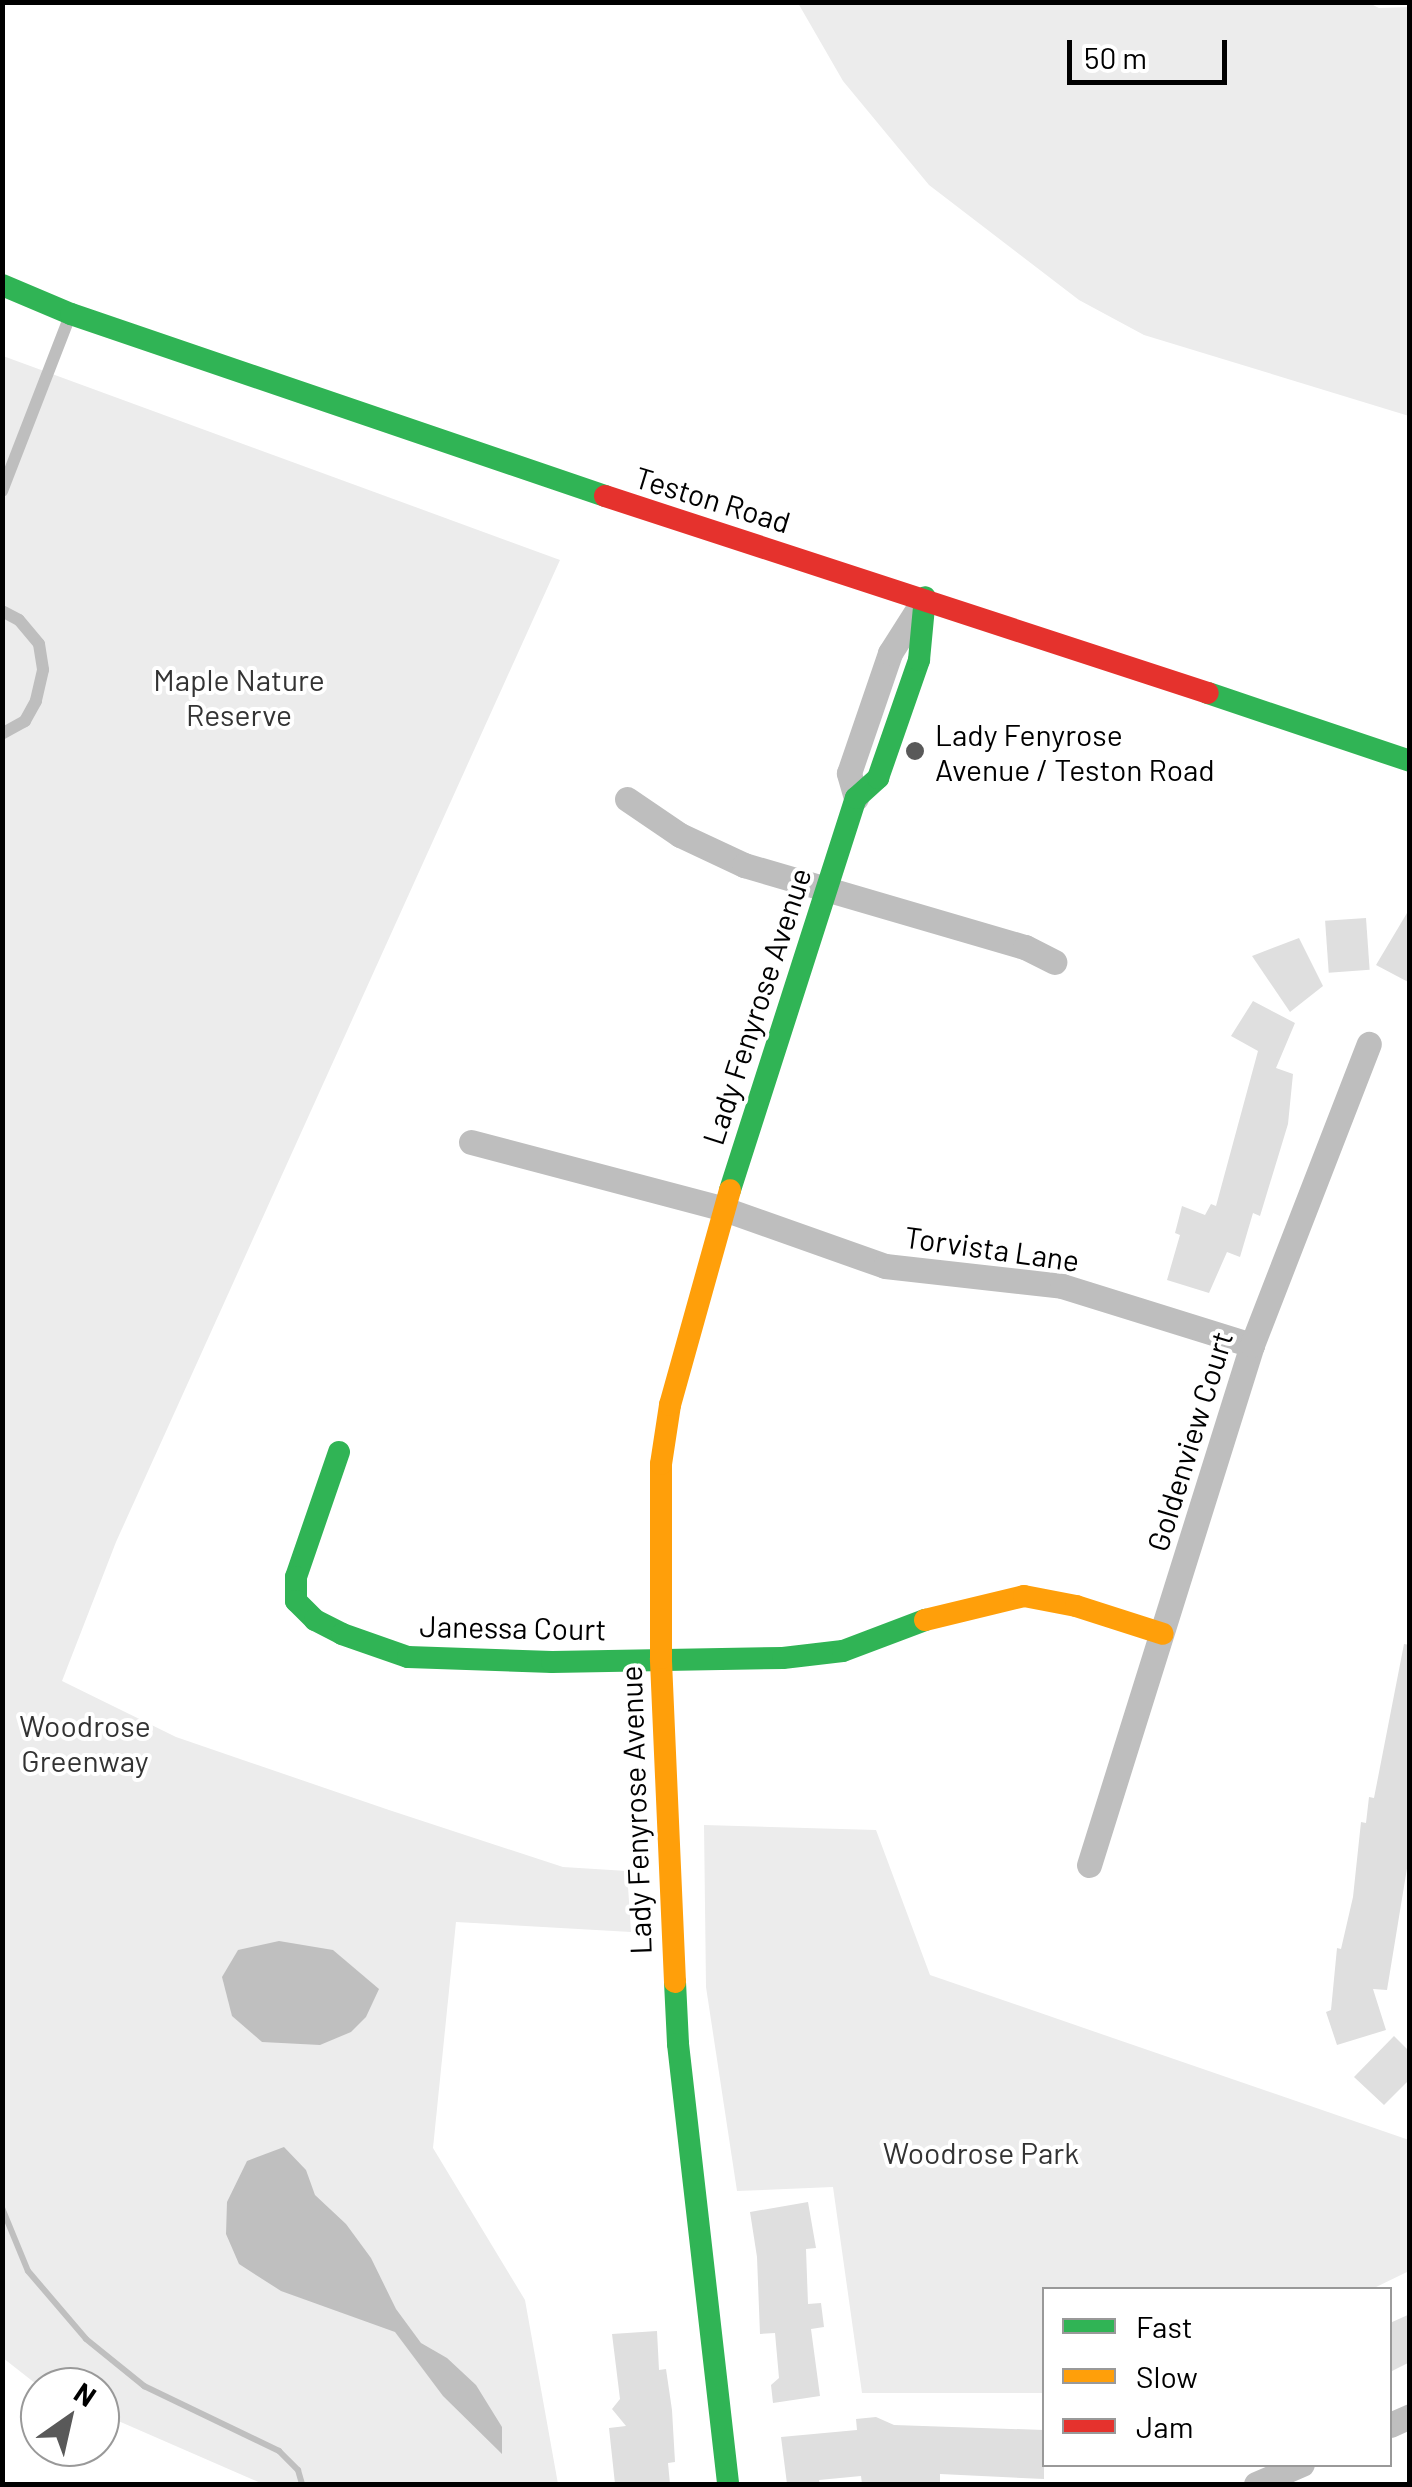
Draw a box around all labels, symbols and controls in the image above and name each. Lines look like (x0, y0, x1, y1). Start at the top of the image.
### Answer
scale bar (1072, 20, 1232, 82)
text: 50 m (1084, 39, 1147, 75)
street label: Teston Road (631, 458, 795, 540)
park label: Maple Nature Reserve (153, 661, 325, 732)
place label: Lady Fenyrose Avenue / Teston Road (935, 716, 1215, 786)
marker: Lady Fenyrose Avenue / Teston Road (904, 740, 926, 762)
street label: Lady Fenyrose Avenue (694, 863, 818, 1149)
street label: Torvista Lane (902, 1218, 1082, 1278)
street label: Goldenview Court (1138, 1327, 1240, 1555)
street label: Janessa Court (419, 1607, 607, 1647)
street label: Lady Fenyrose Avenue (612, 1665, 658, 1955)
park label: Woodrose Greenway (19, 1707, 151, 1778)
park label: Woodrose Park (883, 2134, 1079, 2170)
legend (1042, 2287, 1392, 2467)
text: Fast (1136, 2308, 1193, 2344)
text: Slow (1136, 2358, 1198, 2394)
north arrow (20, 2367, 120, 2467)
text: N (68, 2374, 103, 2413)
text: Jam (1136, 2408, 1193, 2444)

